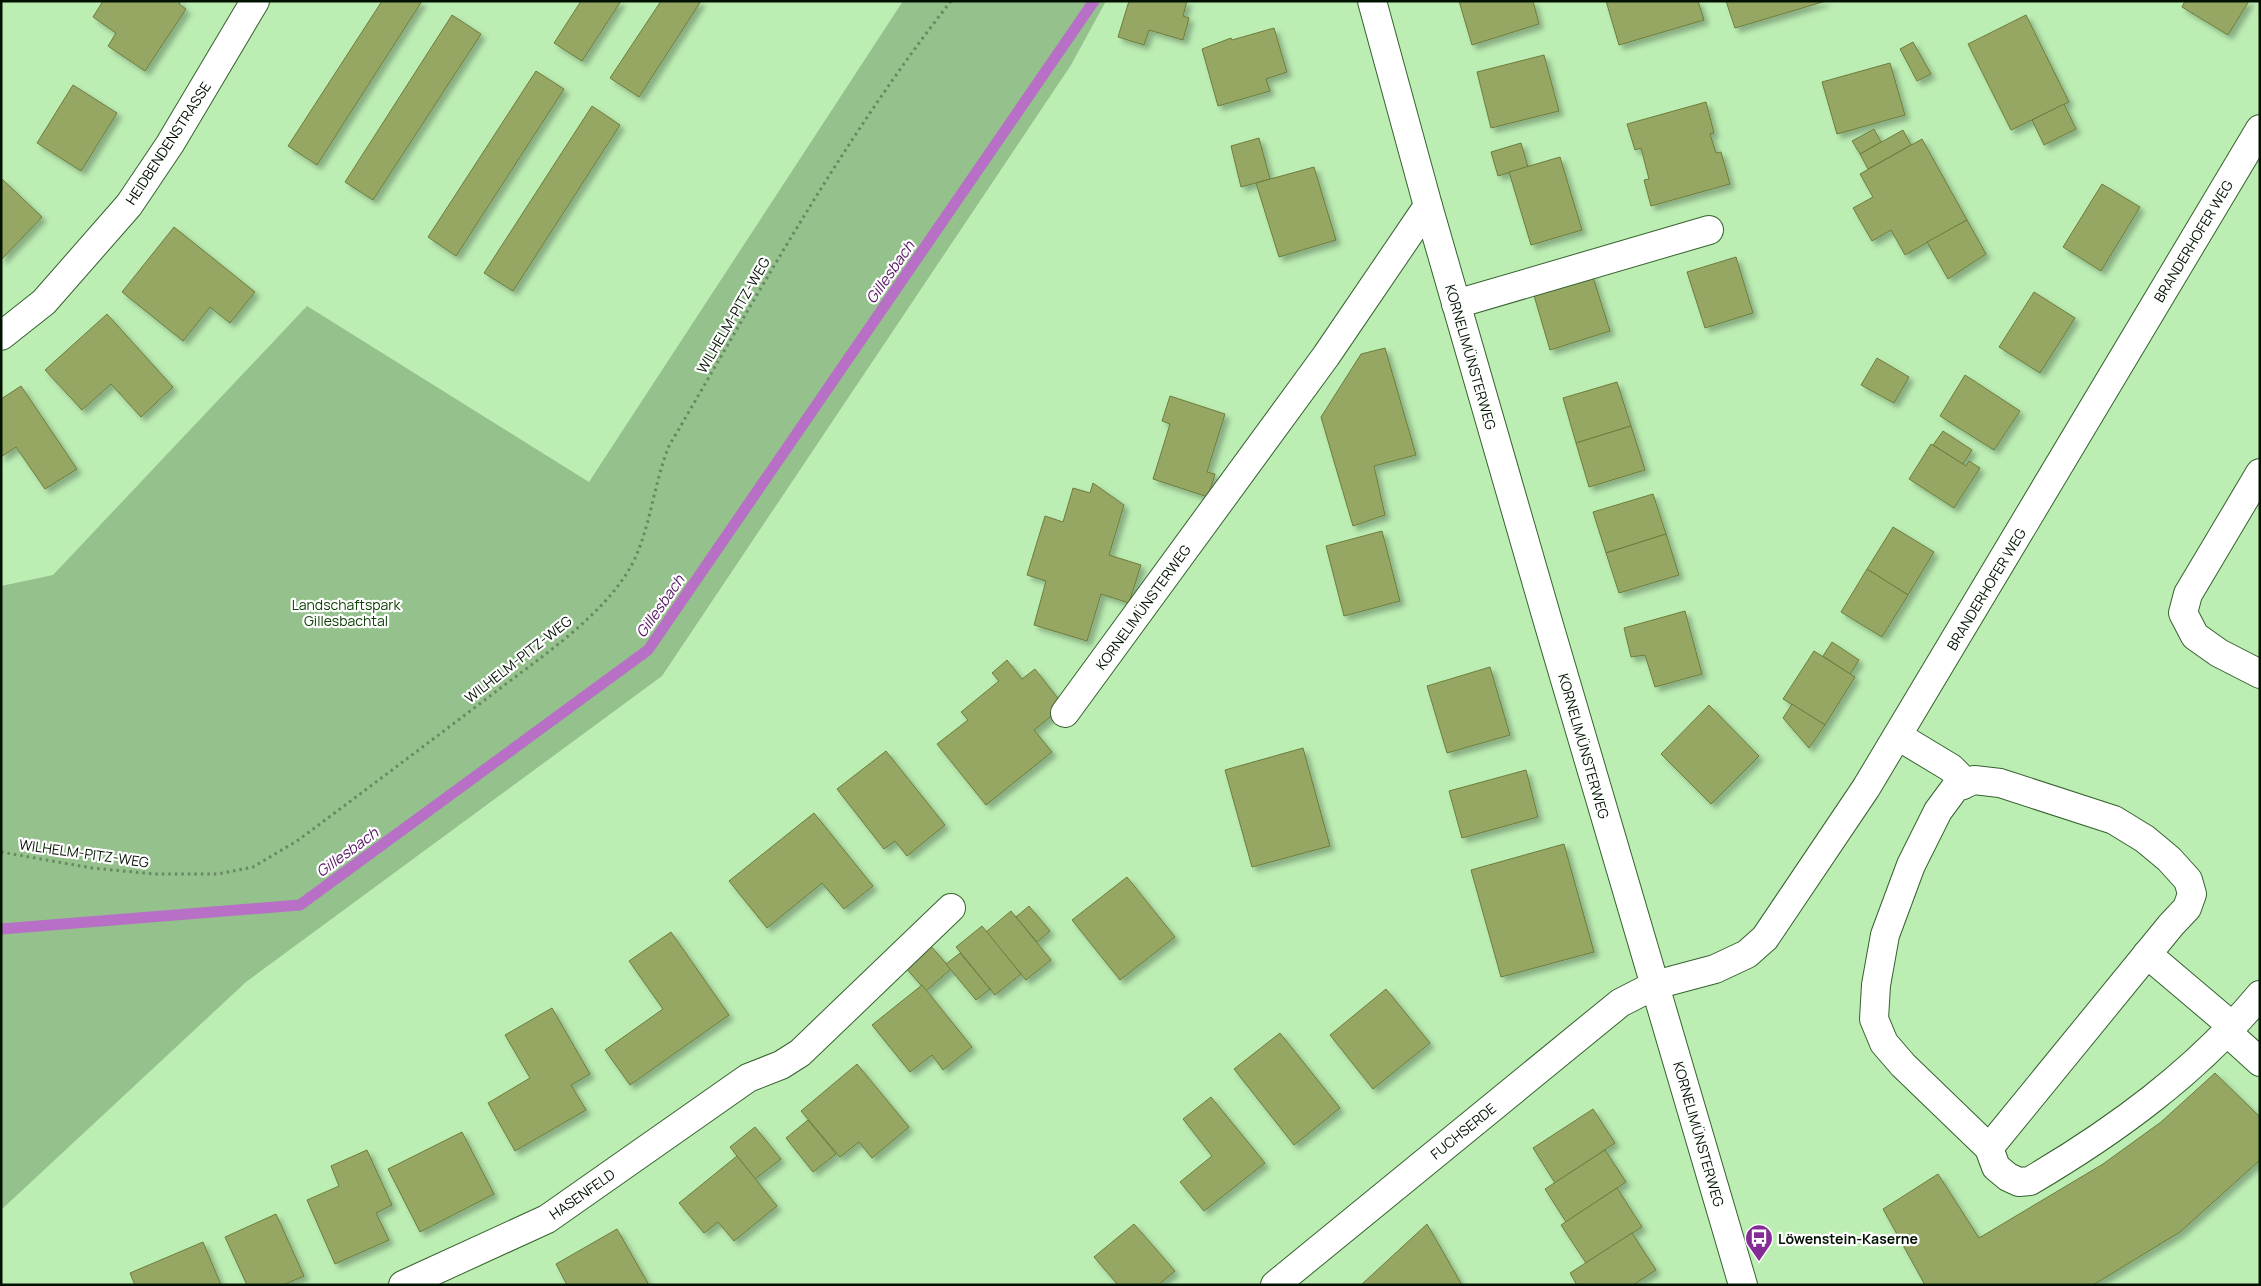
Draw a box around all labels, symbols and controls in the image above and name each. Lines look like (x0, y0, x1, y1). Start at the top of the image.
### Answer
street label: HEIDBENDENSTRASSE (121, 78, 215, 208)
street label: BRANDERHOFER WEG (2149, 176, 2237, 305)
water label: Gillesbach (861, 236, 920, 308)
street label: WILHELM-PITZ-WEG (692, 253, 774, 376)
street label: KORNELIMÜNSTERWEG (1441, 282, 1501, 432)
street label: BRANDERHOFER WEG (1942, 524, 2030, 653)
street label: KORNELIMÜNSTERWEG (1091, 541, 1195, 673)
water label: Gillesbach (631, 570, 690, 642)
park label: Landschaftspark Gillesbachtal (292, 595, 401, 630)
street label: WILHELM-PITZ-WEG (461, 611, 576, 707)
street label: KORNELIMÜNSTERWEG (1554, 671, 1614, 821)
water label: Gillesbach (312, 822, 383, 882)
street label: WILHELM-PITZ-WEG (18, 834, 150, 872)
street label: KORNELIMÜNSTERWEG (1669, 1059, 1729, 1209)
street label: FUCHSERDE (1426, 1099, 1500, 1163)
street label: HASENFELD (545, 1164, 619, 1224)
bus stop icon: Löwenstein-Kaserne (1744, 1223, 1774, 1262)
place label: Löwenstein-Kaserne (1778, 1229, 1918, 1248)

